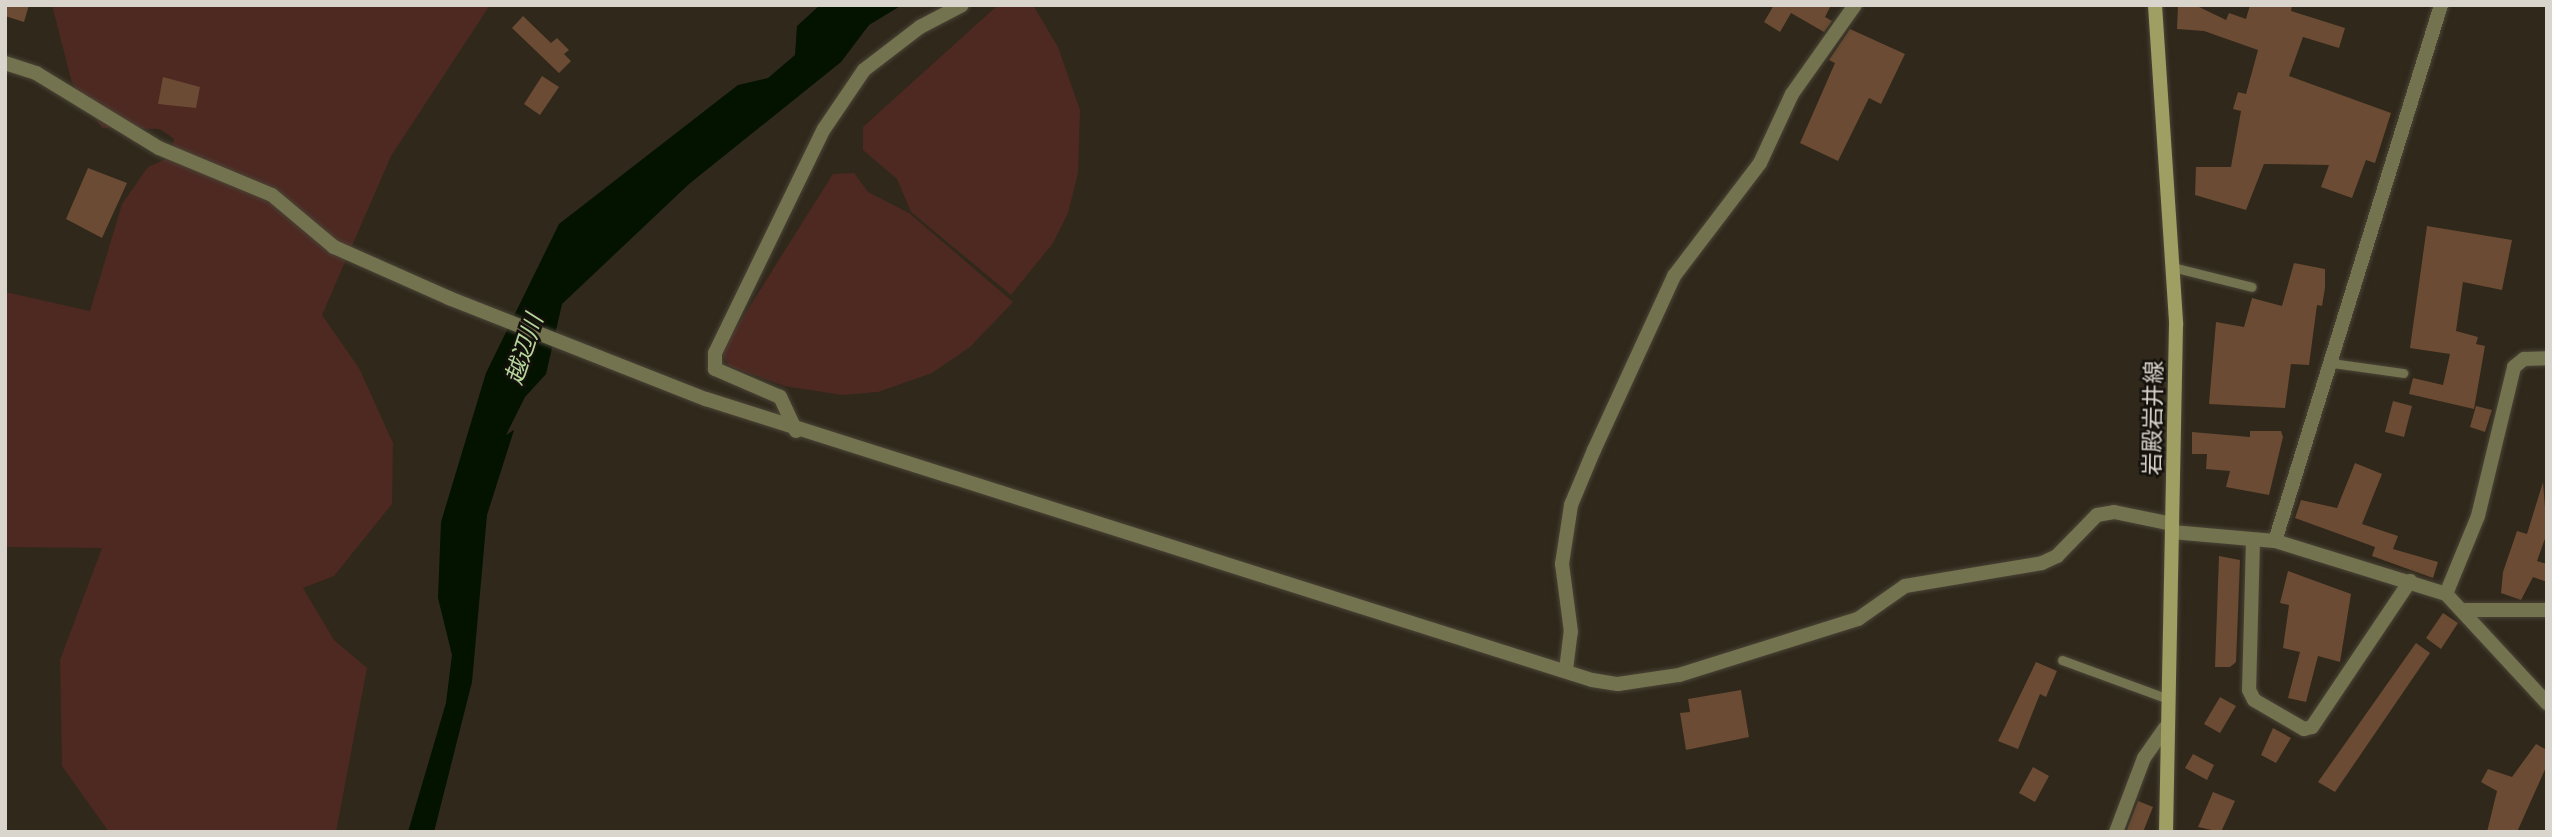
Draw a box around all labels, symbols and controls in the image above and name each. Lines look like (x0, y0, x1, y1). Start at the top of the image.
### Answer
water label: 越辺川 (498, 310, 548, 388)
street label: 岩殿岩井線 (2137, 360, 2167, 476)

